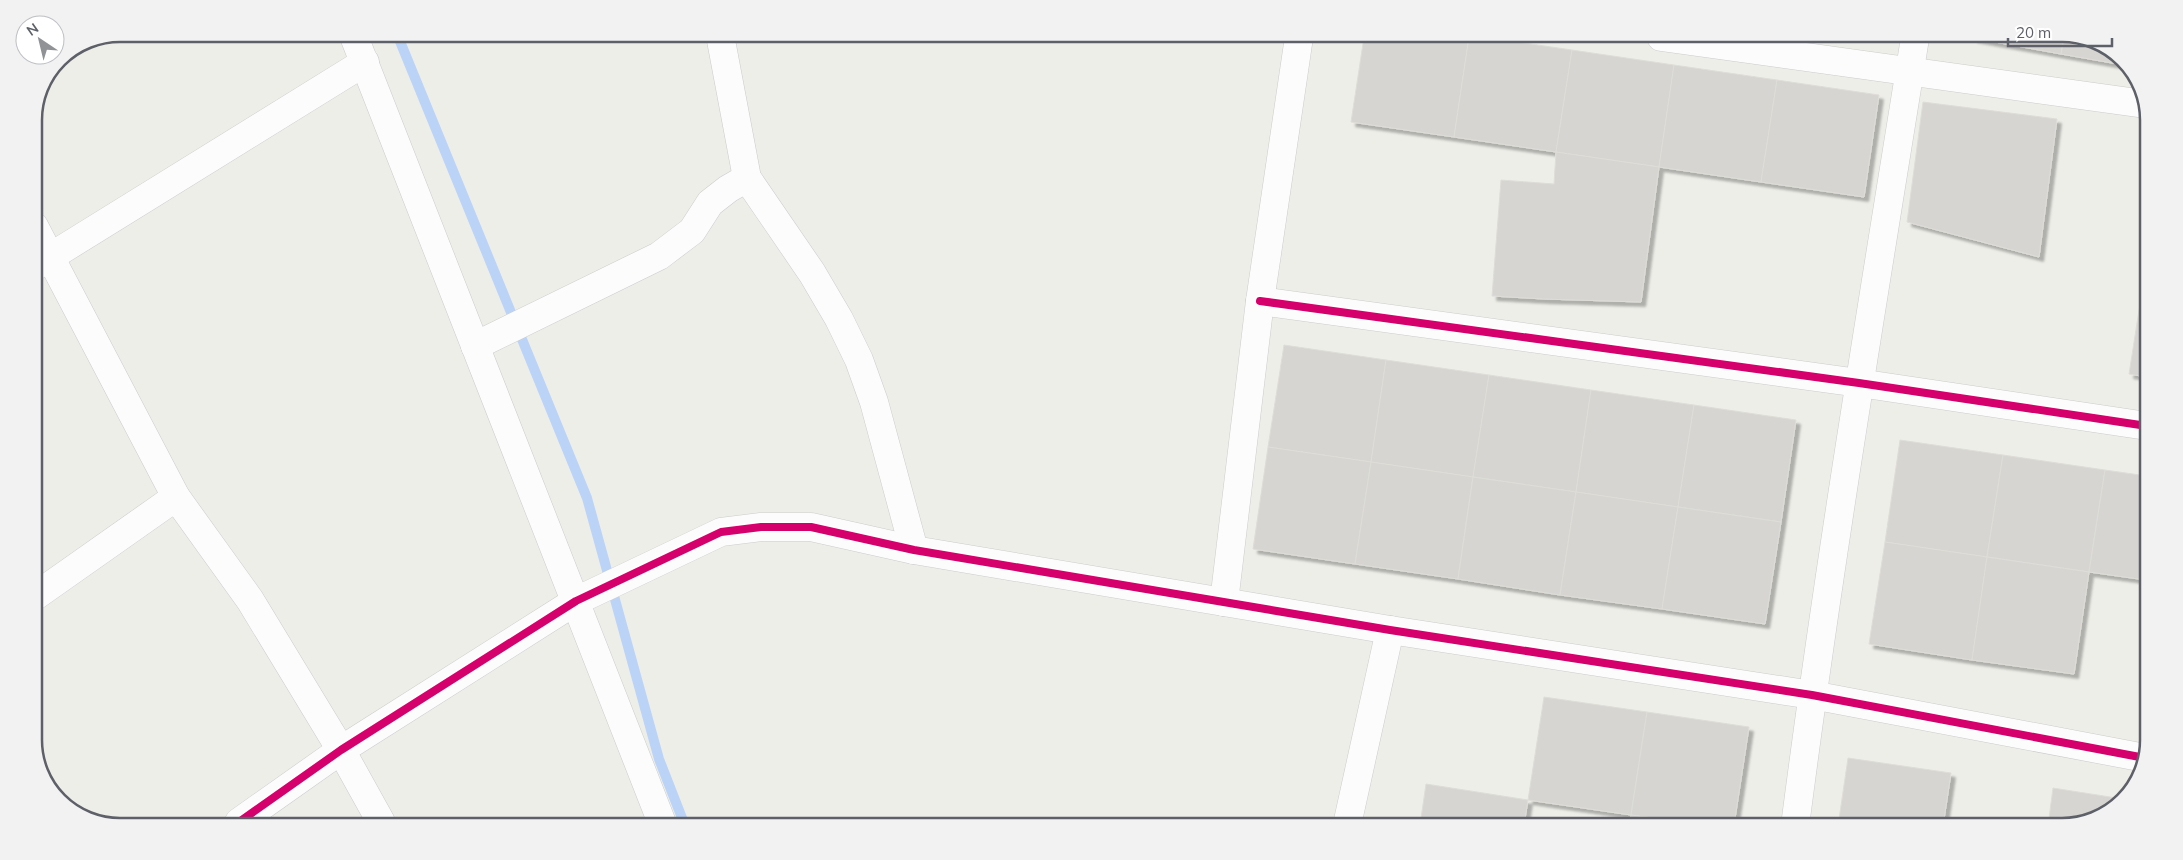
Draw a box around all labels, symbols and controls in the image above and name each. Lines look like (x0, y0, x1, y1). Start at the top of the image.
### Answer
north arrow (15, 15, 65, 65)
scale bar (2008, 15, 2112, 47)
text: N (23, 19, 42, 40)
text: 20 m (2016, 23, 2051, 42)

